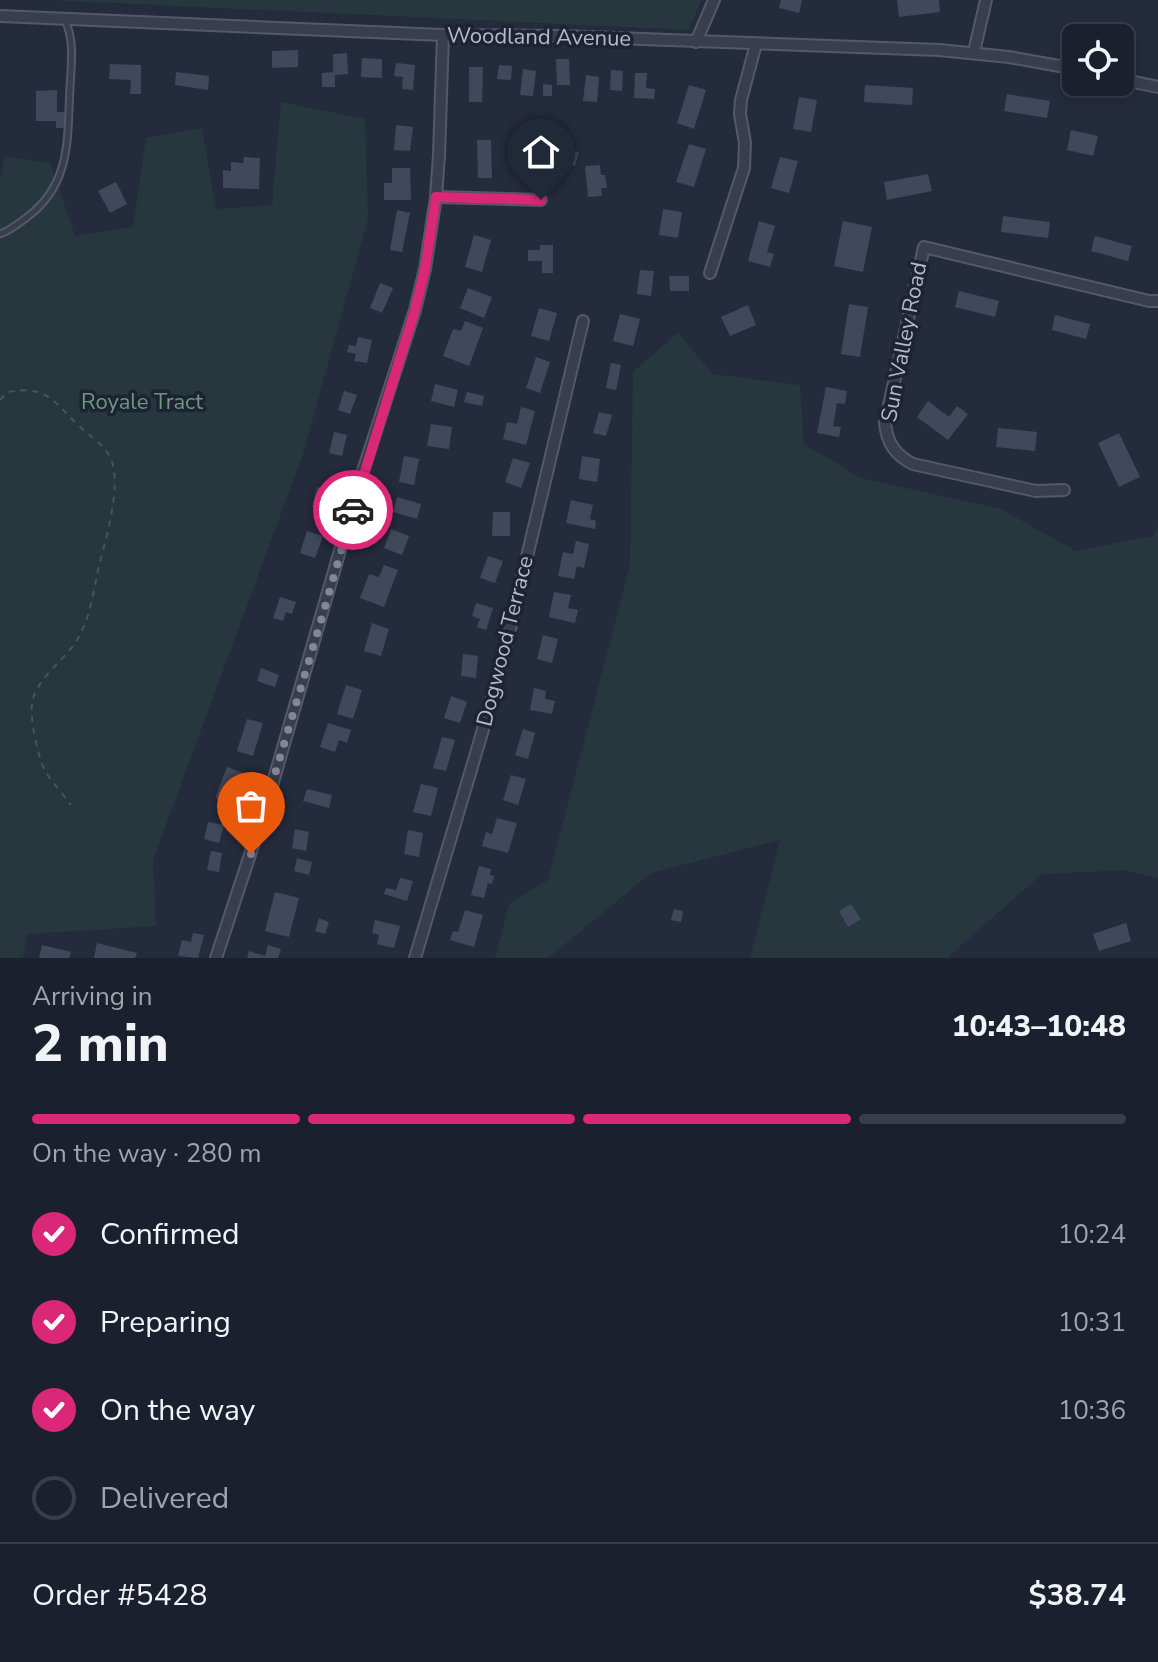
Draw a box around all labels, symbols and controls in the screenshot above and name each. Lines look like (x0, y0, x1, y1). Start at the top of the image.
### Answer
street label: Woodland Avenue (447, 20, 631, 54)
map controls (1062, 24, 1134, 96)
button: locate (1062, 24, 1134, 96)
pin (507, 118, 575, 200)
icon: home (519, 130, 563, 174)
street label: Sun Valley Road (874, 260, 934, 424)
park label: Royale Tract (81, 387, 203, 417)
courier (313, 470, 393, 550)
icon: car (331, 488, 375, 532)
street label: Dogwood Terrace (469, 552, 541, 730)
pin (217, 772, 285, 854)
icon: bag (229, 784, 273, 828)
text: Arriving in (32, 979, 153, 1014)
text: 10:43–10:48 (951, 1006, 1126, 1047)
text: 2 min (32, 1008, 169, 1079)
text: On the way · 280 m (32, 1136, 261, 1171)
icon: check (32, 1212, 76, 1256)
text: Confirmed (100, 1214, 240, 1255)
text: 10:24 (1058, 1217, 1126, 1252)
icon: check (32, 1300, 76, 1344)
text: Preparing (100, 1302, 231, 1343)
text: 10:31 (1058, 1305, 1126, 1340)
icon: check (32, 1388, 76, 1432)
text: On the way (100, 1390, 255, 1431)
text: 10:36 (1058, 1393, 1126, 1428)
text: Delivered (100, 1478, 229, 1519)
text: Order #5428 (32, 1575, 207, 1616)
text: $38.74 (1029, 1575, 1126, 1616)

